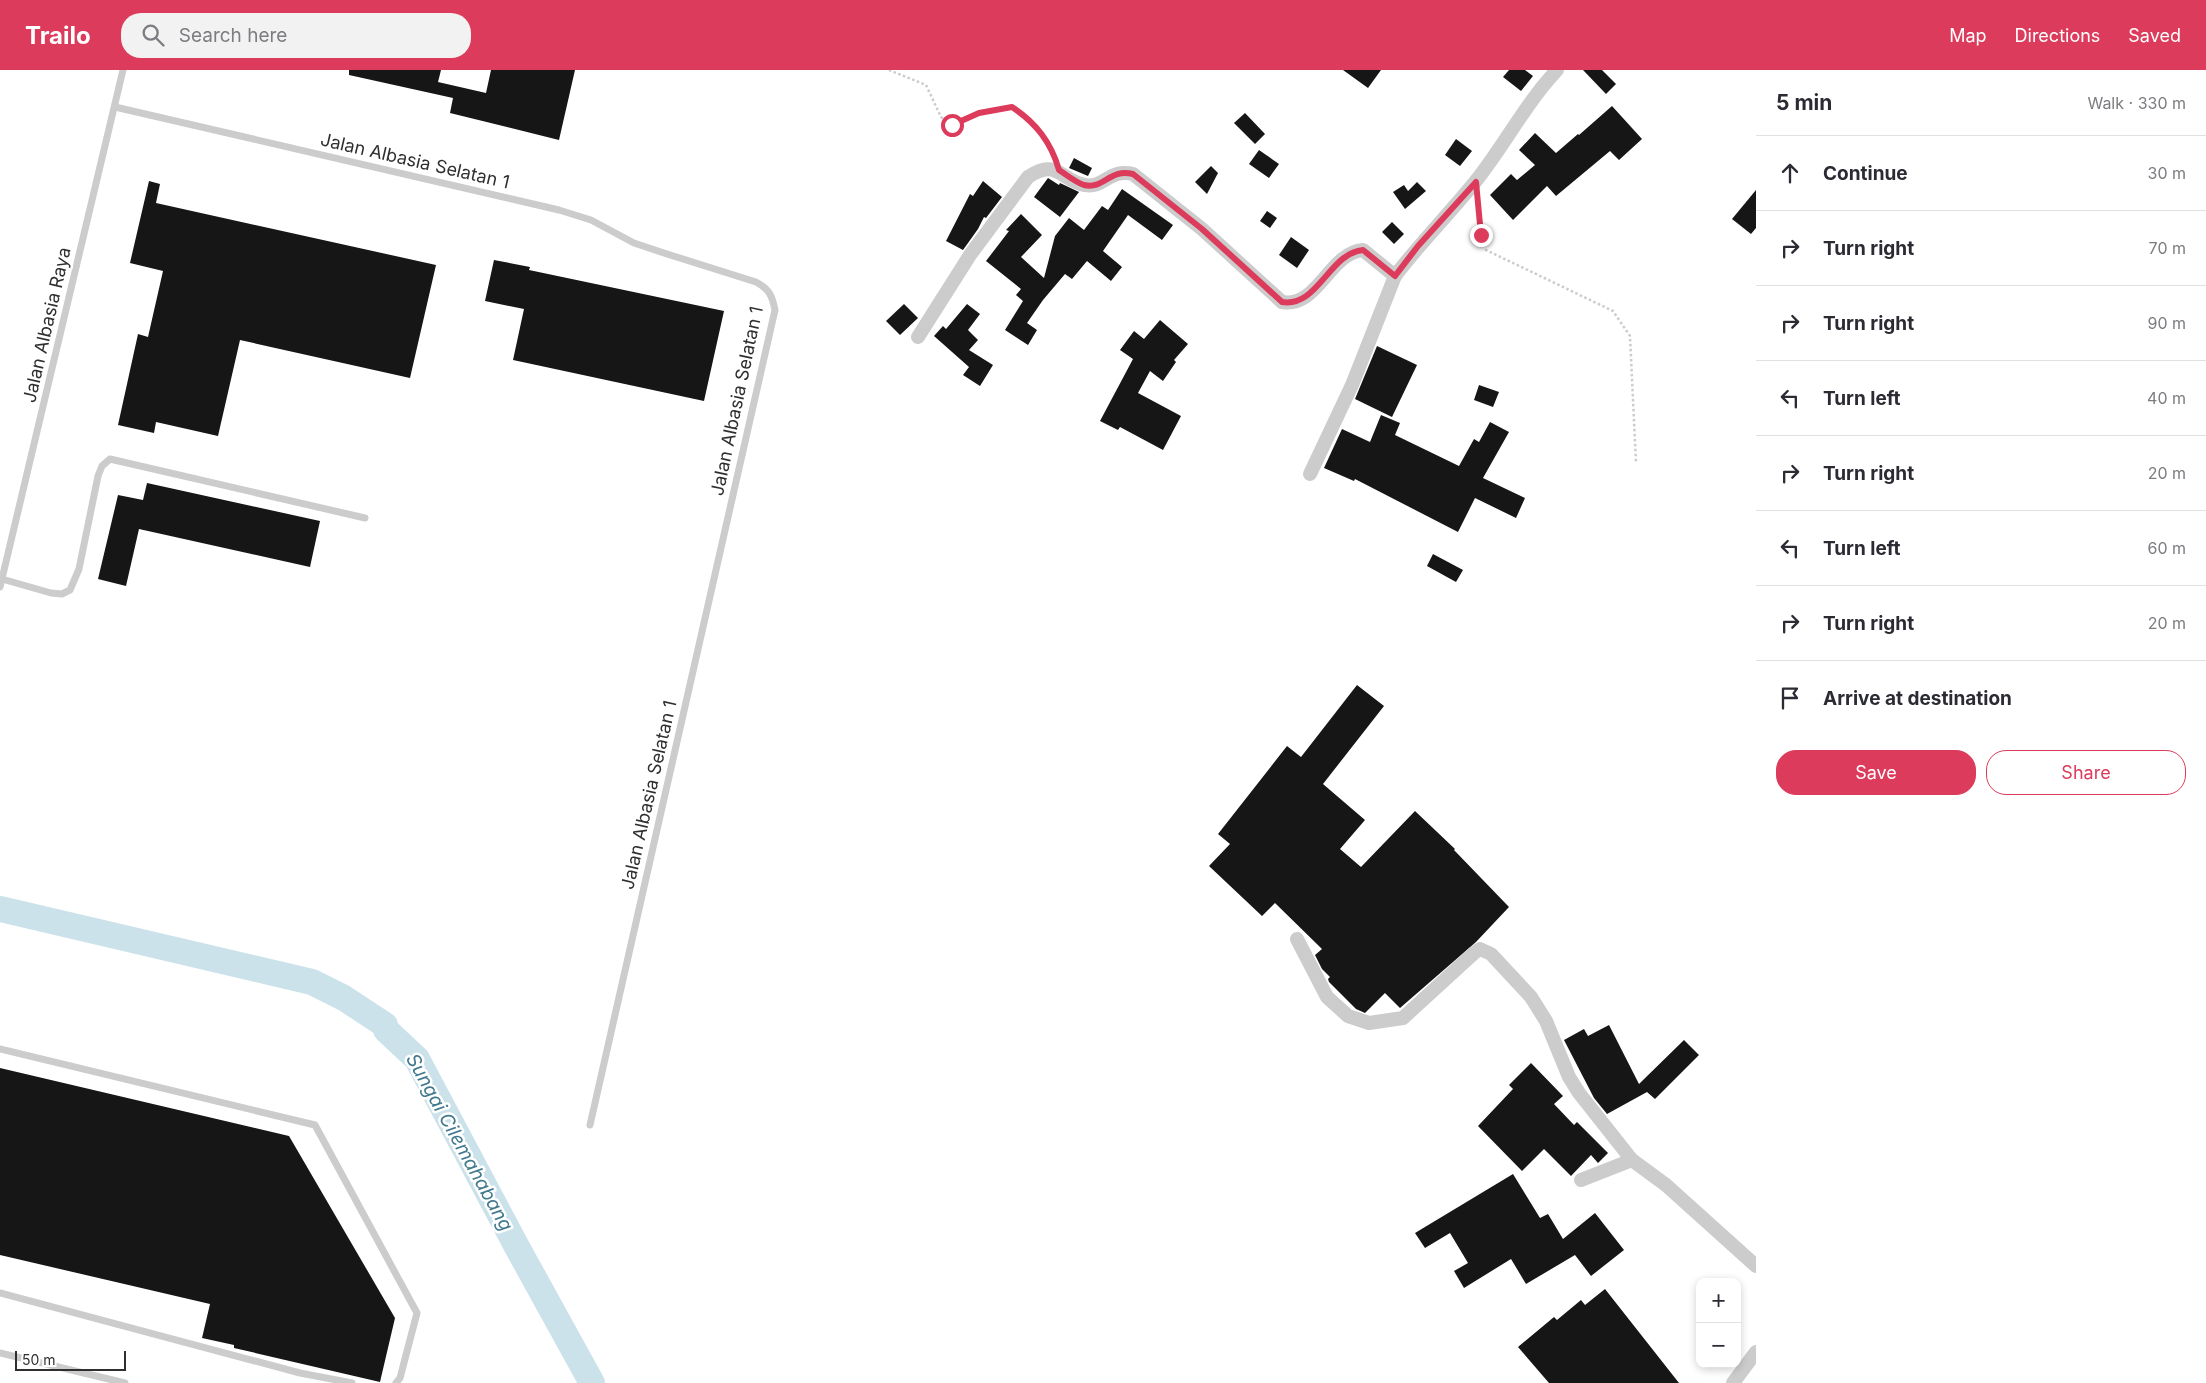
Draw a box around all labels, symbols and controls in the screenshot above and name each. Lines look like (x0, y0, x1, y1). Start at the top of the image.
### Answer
search box (121, 13, 471, 58)
text: Trailo (25, 21, 91, 50)
icon: search (139, 21, 167, 49)
text: Search here (179, 24, 287, 47)
text: Map (1949, 25, 1987, 46)
text: Directions (2015, 25, 2100, 46)
text: Saved (2128, 25, 2181, 46)
text: 5 min (1776, 90, 1832, 115)
text: Walk · 330 m (2087, 93, 2186, 113)
route start (941, 114, 964, 137)
street label: Jalan Albasia Selatan 1 (319, 129, 512, 192)
icon: ahead (1776, 159, 1804, 187)
text: Continue (1823, 162, 1908, 185)
text: 30 m (2148, 163, 2186, 183)
route end (1470, 224, 1493, 247)
icon: right (1776, 234, 1804, 262)
text: Turn right (1823, 237, 1914, 260)
text: 70 m (2149, 238, 2186, 258)
street label: Jalan Albasia Raya (18, 245, 75, 405)
street label: Jalan Albasia Selatan 1 (706, 304, 767, 498)
icon: right (1776, 309, 1804, 337)
text: Turn right (1823, 312, 1914, 335)
text: 90 m (2147, 313, 2186, 333)
icon: left (1776, 384, 1804, 412)
text: Turn left (1823, 387, 1901, 410)
text: 40 m (2147, 388, 2186, 408)
icon: right (1776, 459, 1804, 487)
text: Turn right (1823, 462, 1914, 485)
text: 20 m (2148, 463, 2186, 483)
icon: left (1776, 534, 1804, 562)
text: Turn left (1823, 537, 1901, 560)
text: 60 m (2147, 538, 2186, 558)
icon: right (1776, 609, 1804, 637)
text: Turn right (1823, 612, 1914, 635)
text: 20 m (2148, 613, 2186, 633)
icon: arrive (1776, 684, 1804, 712)
text: Arrive at destination (1823, 687, 2012, 710)
street label: Jalan Albasia Selatan 1 (617, 698, 680, 891)
button: Save (1776, 750, 1976, 795)
button: Share (1986, 750, 2186, 795)
water label: Sungai Cilemahabang (401, 1049, 518, 1235)
map controls (1696, 1278, 1741, 1368)
button: + (1696, 1278, 1741, 1323)
button: − (1696, 1323, 1741, 1368)
scale bar (15, 1348, 126, 1371)
text: 50 m (22, 1351, 56, 1368)

